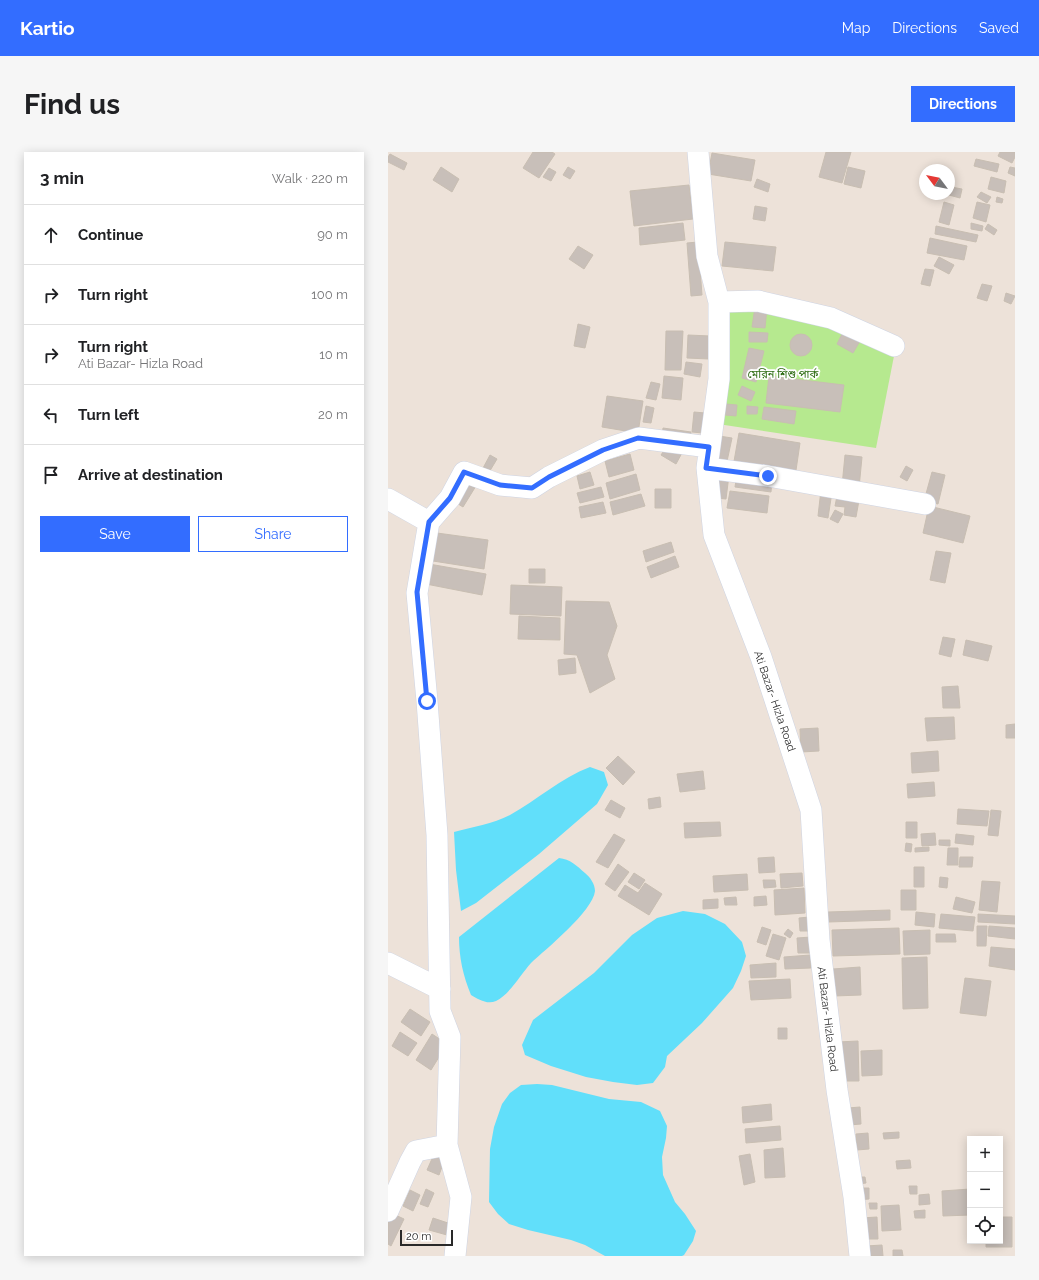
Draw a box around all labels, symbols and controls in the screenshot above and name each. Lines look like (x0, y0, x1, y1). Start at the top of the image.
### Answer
text: Kartio (20, 17, 75, 39)
text: Map (842, 20, 870, 36)
text: Directions (892, 20, 957, 36)
text: Saved (979, 20, 1019, 36)
button: Directions (911, 86, 1015, 122)
text: Find us (24, 88, 120, 121)
north arrow (919, 164, 955, 200)
text: 3 min (40, 168, 84, 188)
text: Walk · 220 m (272, 171, 348, 186)
icon: ahead (40, 224, 62, 246)
text: Continue (78, 226, 143, 244)
text: 90 m (317, 227, 348, 242)
icon: right (40, 284, 62, 306)
text: Turn right (78, 286, 148, 304)
text: 100 m (311, 287, 348, 302)
text: Turn right (78, 338, 148, 356)
icon: right (40, 344, 62, 366)
text: 10 m (319, 347, 348, 362)
text: Ati Bazar- Hizla Road (78, 356, 203, 371)
park label: মেরিন শিশু পার্ক (748, 367, 819, 381)
icon: left (40, 404, 62, 426)
text: Turn left (78, 406, 139, 424)
text: 20 m (318, 407, 348, 422)
icon: arrive (40, 464, 62, 486)
text: Arrive at destination (78, 466, 223, 484)
route end (759, 467, 777, 485)
button: Save (40, 516, 190, 552)
button: Share (198, 516, 348, 552)
street label: Ati Bazar- Hizla Road (751, 649, 798, 753)
route start (418, 692, 436, 710)
street label: Ati Bazar- Hizla Road (815, 966, 840, 1073)
map controls (967, 1136, 1003, 1244)
button: + (967, 1136, 1003, 1172)
button: − (967, 1172, 1003, 1208)
button: locate (967, 1208, 1003, 1244)
scale bar (400, 1228, 453, 1247)
text: 20 m (406, 1230, 431, 1243)

